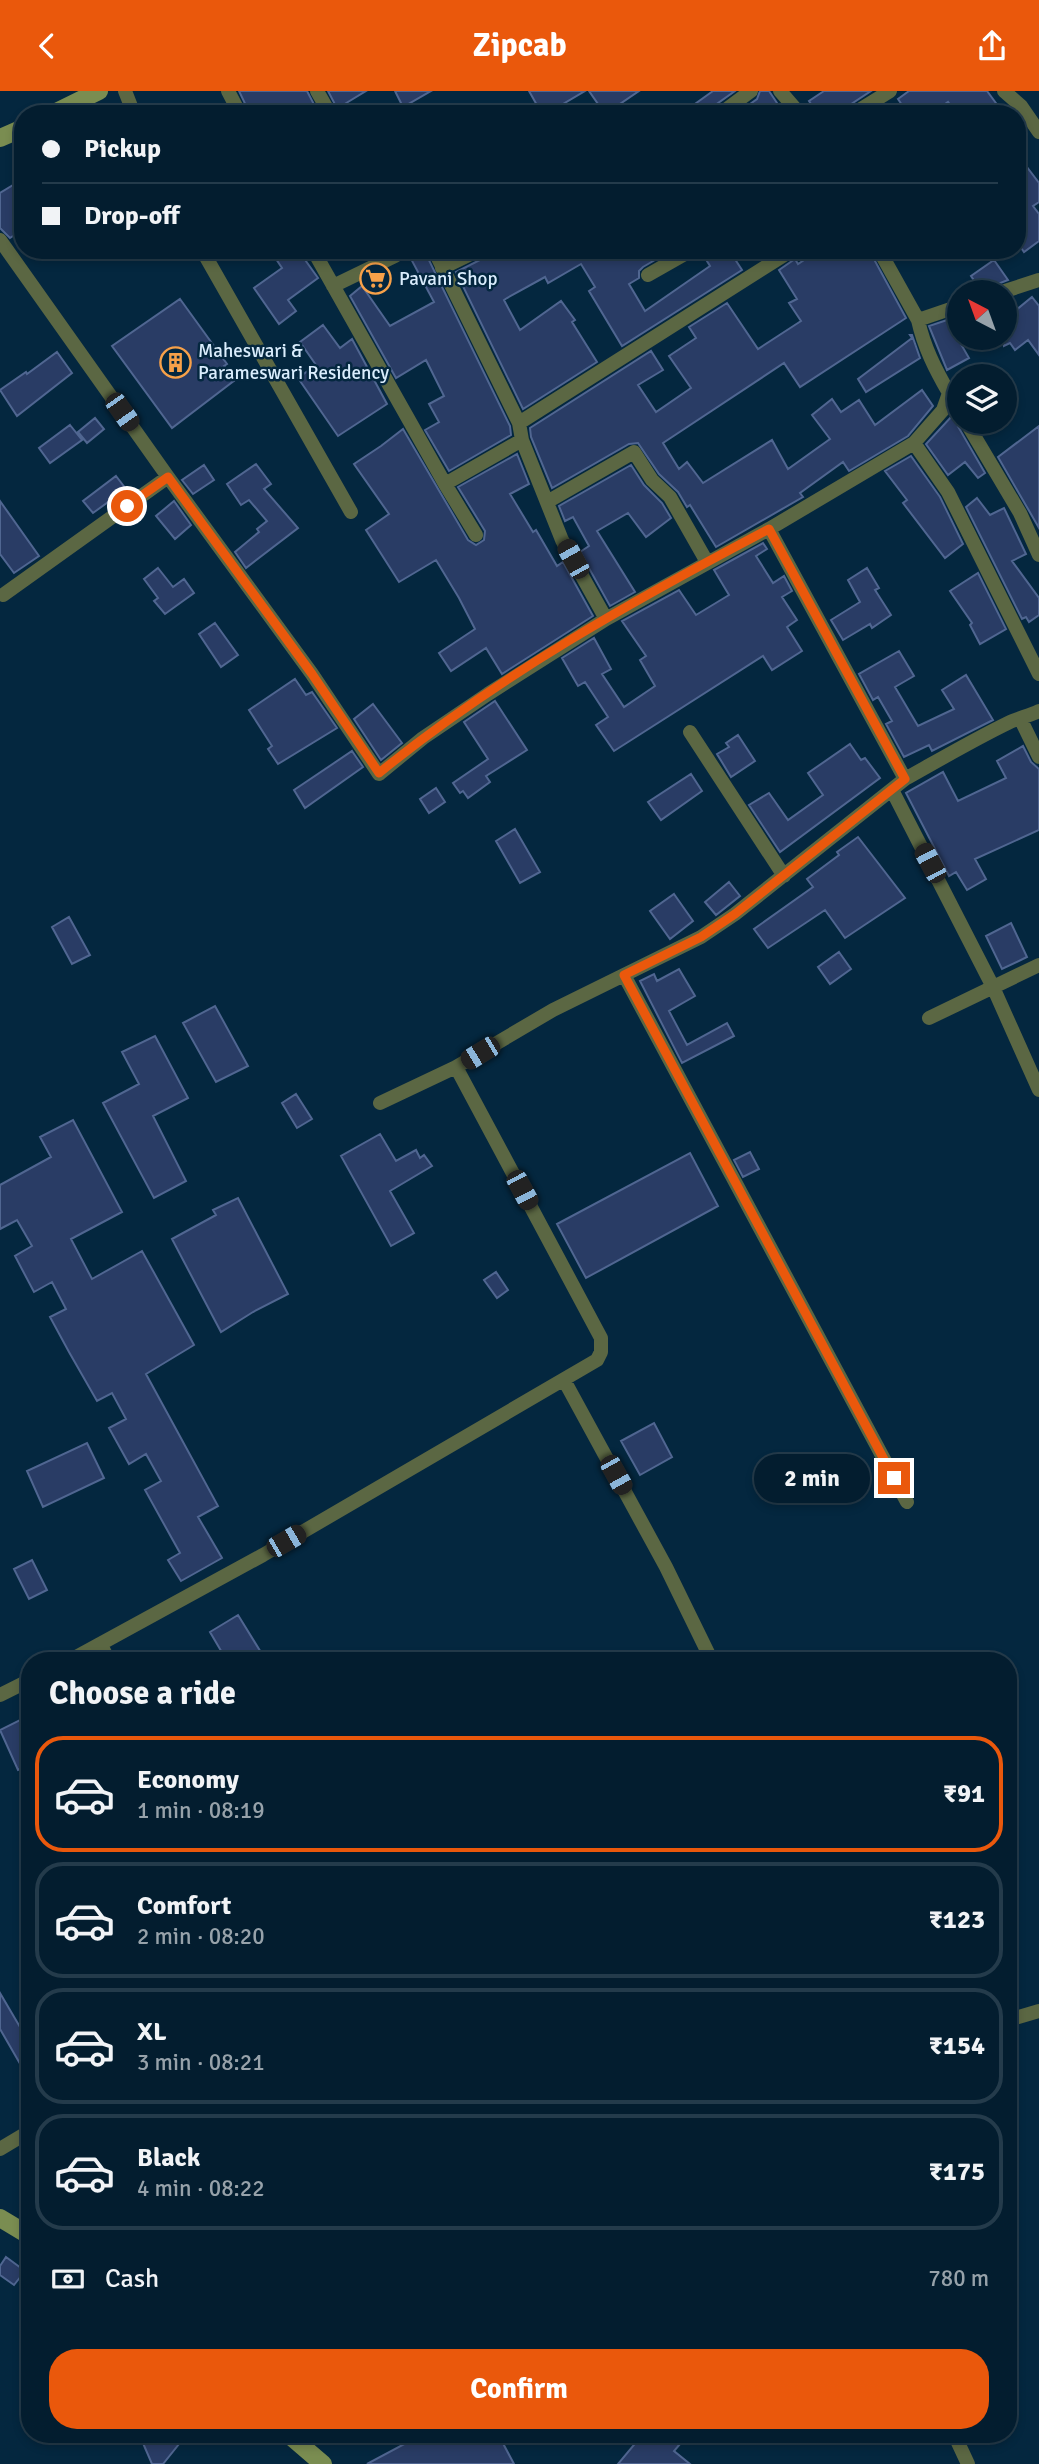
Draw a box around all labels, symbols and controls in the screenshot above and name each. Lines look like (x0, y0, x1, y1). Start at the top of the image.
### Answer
text: Zipcab (472, 26, 567, 65)
icon: back (28, 27, 66, 65)
icon: share (973, 27, 1011, 65)
text: Pickup (84, 133, 161, 165)
text: Drop-off (84, 200, 180, 232)
supermarket icon: Pavani Shop (359, 262, 393, 296)
place label: Pavani Shop (399, 267, 498, 291)
north arrow (947, 280, 1017, 350)
map controls (947, 280, 1017, 434)
place label: Maheswari & Parameswari Residency (198, 339, 389, 385)
building icon: Maheswari & Parameswari Residency (158, 345, 192, 379)
button: layers (947, 364, 1017, 434)
car (102, 389, 143, 435)
route start (111, 490, 143, 522)
car (554, 536, 593, 582)
car (911, 840, 950, 886)
car (457, 1033, 504, 1073)
car (503, 1167, 542, 1213)
car (597, 1452, 636, 1498)
callout: 2 min (754, 1453, 870, 1503)
route end (878, 1462, 910, 1494)
text: 2 min (784, 1464, 840, 1493)
car (263, 1521, 310, 1561)
text: Choose a ride (49, 1674, 236, 1713)
icon: car (53, 1763, 116, 1826)
text: Economy (137, 1764, 239, 1796)
text: ₹91 (943, 1778, 985, 1810)
text: 1 min · 08:19 (137, 1796, 265, 1825)
icon: car (53, 1889, 116, 1952)
text: Comfort (137, 1890, 231, 1922)
text: ₹123 (929, 1904, 985, 1936)
text: 2 min · 08:20 (137, 1922, 265, 1951)
icon: car (53, 2015, 116, 2078)
text: XL (137, 2016, 167, 2048)
text: ₹154 (929, 2030, 985, 2062)
text: 3 min · 08:21 (137, 2048, 265, 2077)
icon: car (53, 2141, 116, 2204)
text: Black (137, 2142, 200, 2174)
text: ₹175 (929, 2156, 985, 2188)
text: 4 min · 08:22 (137, 2174, 265, 2203)
icon: cash (49, 2260, 87, 2298)
text: Cash (105, 2263, 159, 2295)
text: 780 m (928, 2264, 989, 2293)
button: Confirm (49, 2349, 989, 2429)

